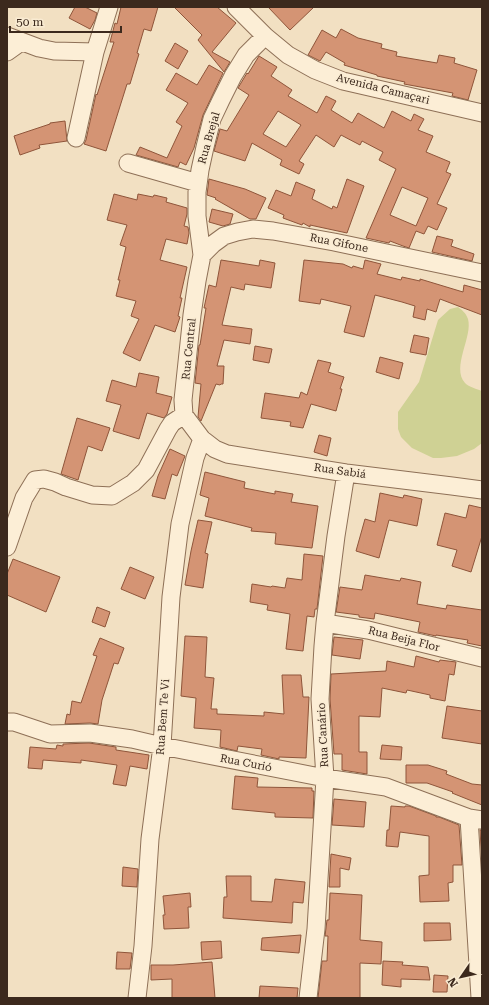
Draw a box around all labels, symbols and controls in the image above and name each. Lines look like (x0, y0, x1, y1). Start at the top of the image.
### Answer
scale bar (10, 8, 121, 34)
text: 50 m (16, 15, 43, 29)
street label: Avenida Camaçari (335, 71, 432, 107)
street label: Rua Brejal (195, 110, 223, 165)
street label: Rua Gifone (309, 231, 369, 255)
street label: Rua Central (179, 317, 199, 381)
street label: Rua Sabiá (313, 461, 367, 481)
street label: Rua Beija Flor (367, 624, 442, 654)
street label: Rua Bem Te Vi (154, 678, 172, 755)
street label: Rua Canário (315, 702, 331, 768)
street label: Rua Curió (219, 752, 273, 774)
north arrow (441, 957, 481, 997)
text: N (445, 975, 461, 989)

